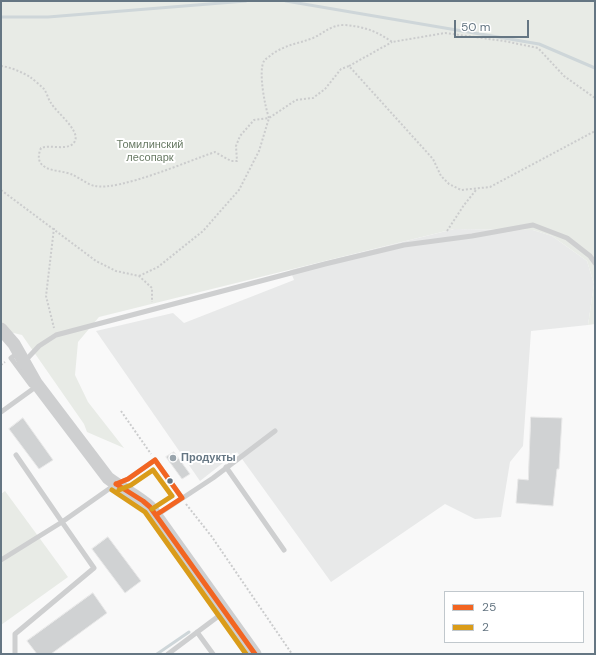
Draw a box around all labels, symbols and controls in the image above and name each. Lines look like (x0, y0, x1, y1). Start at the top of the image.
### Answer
scale bar (456, 12, 531, 38)
text: 50 m (461, 19, 490, 35)
park label: Томилинский лесопарк (117, 138, 183, 164)
place label: Продукты (181, 451, 236, 465)
marker: Продукты (168, 453, 178, 463)
unlabelled marker (165, 476, 175, 486)
legend (444, 591, 584, 643)
text: 25 (482, 599, 496, 615)
text: 2 (482, 619, 489, 635)

